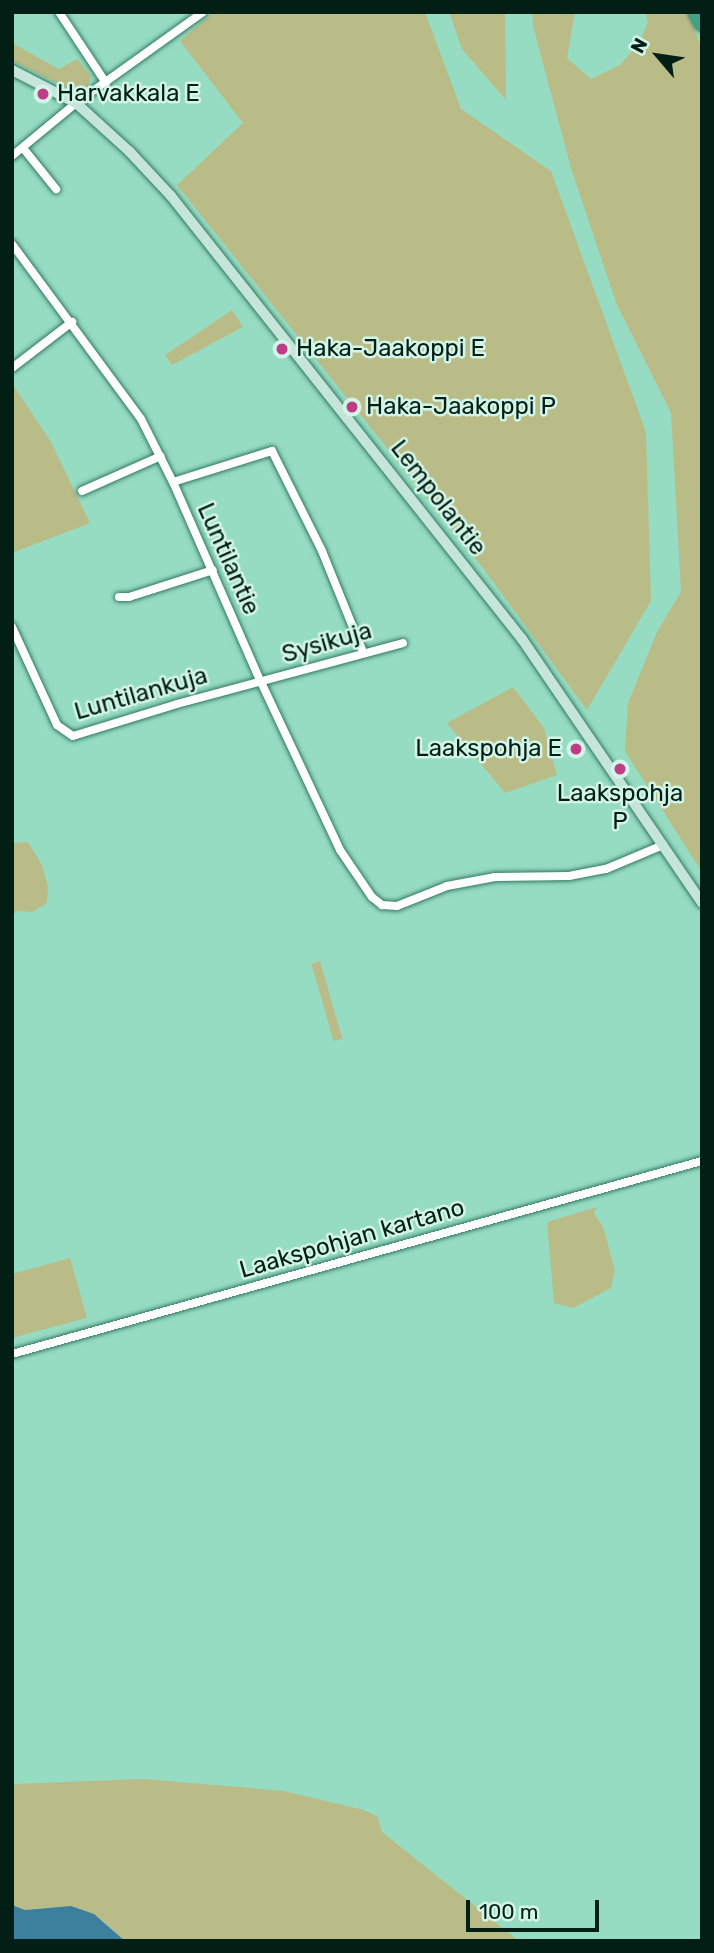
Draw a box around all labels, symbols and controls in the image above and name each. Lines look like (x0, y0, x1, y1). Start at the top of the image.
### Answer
north arrow (623, 21, 693, 91)
text: N (626, 34, 653, 57)
place label: Harvakkala E (57, 80, 200, 108)
marker: Harvakkala E (35, 86, 51, 102)
place label: Haka-Jaakoppi E (296, 335, 485, 363)
marker: Haka-Jaakoppi E (274, 341, 290, 357)
place label: Haka-Jaakoppi P (366, 393, 556, 421)
marker: Haka-Jaakoppi P (344, 399, 360, 415)
street label: Lempolantie (384, 435, 492, 561)
street label: Luntilantie (191, 499, 265, 619)
street label: Sysikuja (279, 616, 375, 670)
street label: Luntilankuja (71, 661, 211, 727)
place label: Laakspohja E (415, 735, 562, 763)
marker: Laakspohja E (568, 741, 584, 757)
marker: Laakspohja P (612, 761, 628, 777)
place label: Laakspohja P (557, 780, 683, 836)
street label: Laakspohjan kartano (236, 1193, 468, 1285)
scale bar (469, 1886, 602, 1930)
text: 100 m (479, 1899, 538, 1924)

